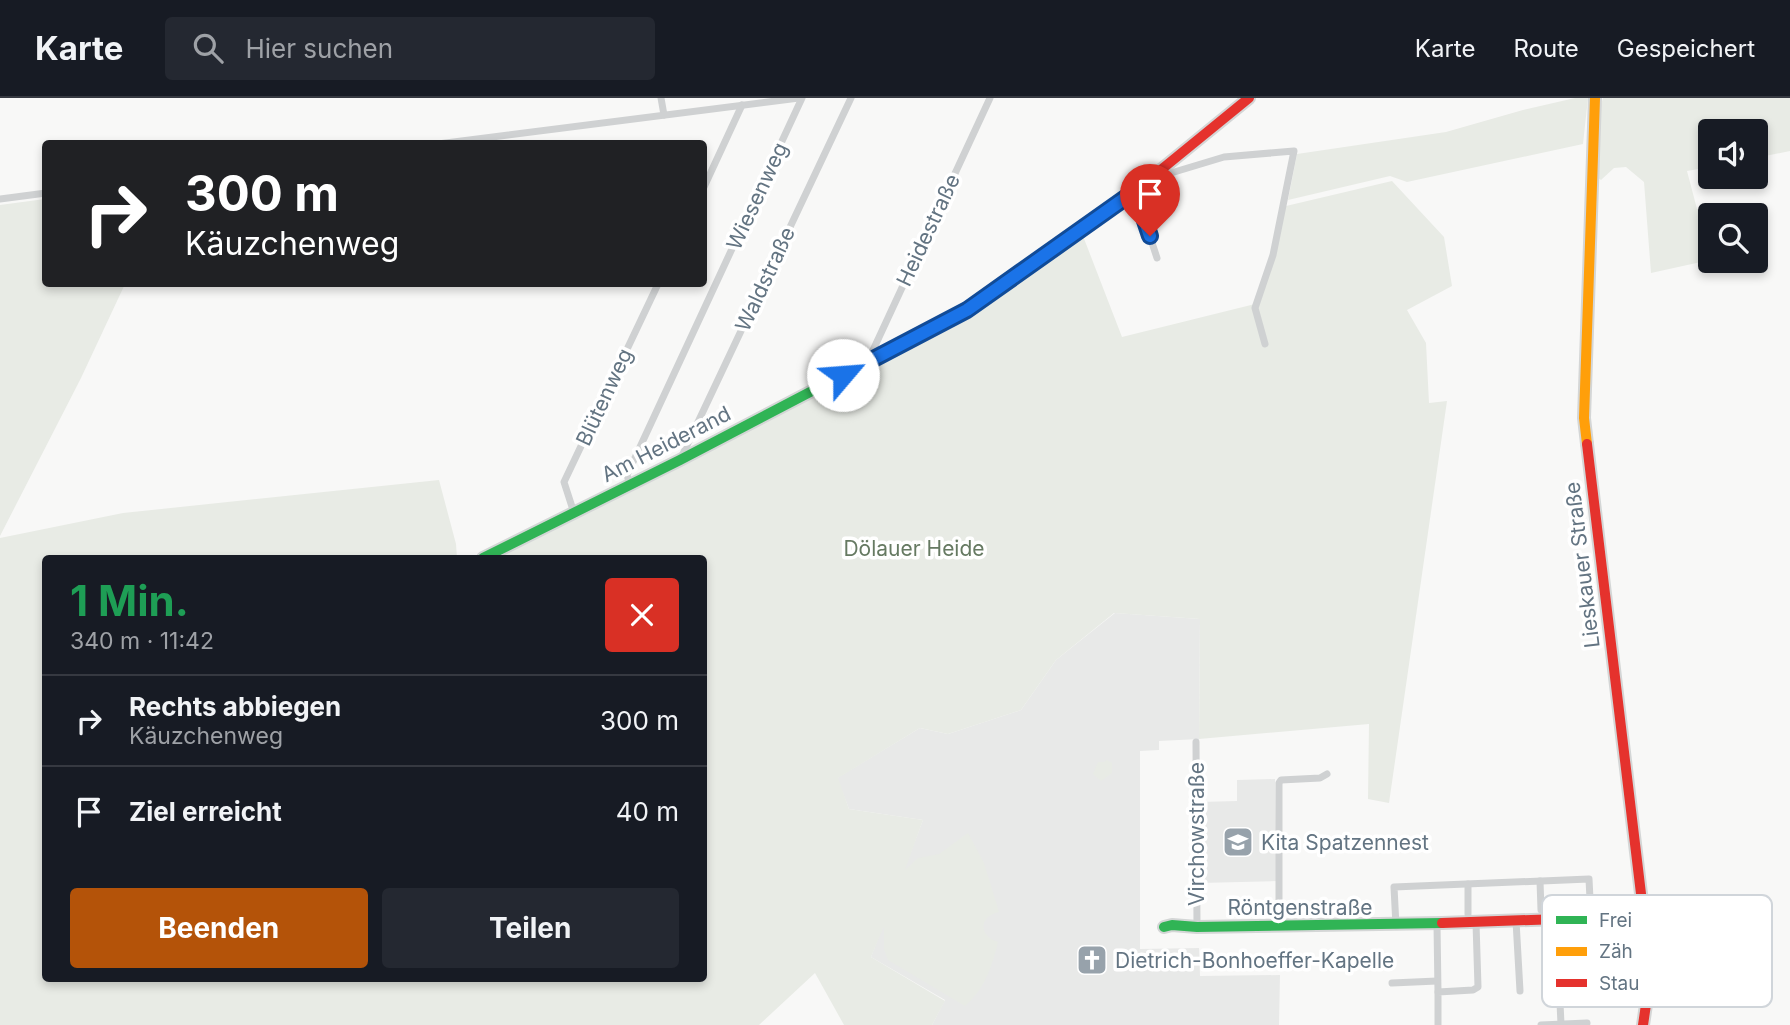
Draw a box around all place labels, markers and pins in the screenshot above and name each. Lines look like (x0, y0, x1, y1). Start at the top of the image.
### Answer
pin (1120, 164, 1180, 236)
school or university icon: Kita Spatzennest (1221, 825, 1255, 859)
place label: Kita Spatzennest (1261, 830, 1429, 855)
church icon: Dietrich-Bonhoeffer-Kapelle (1075, 943, 1109, 977)
place label: Dietrich-Bonhoeffer-Kapelle (1115, 948, 1394, 973)

